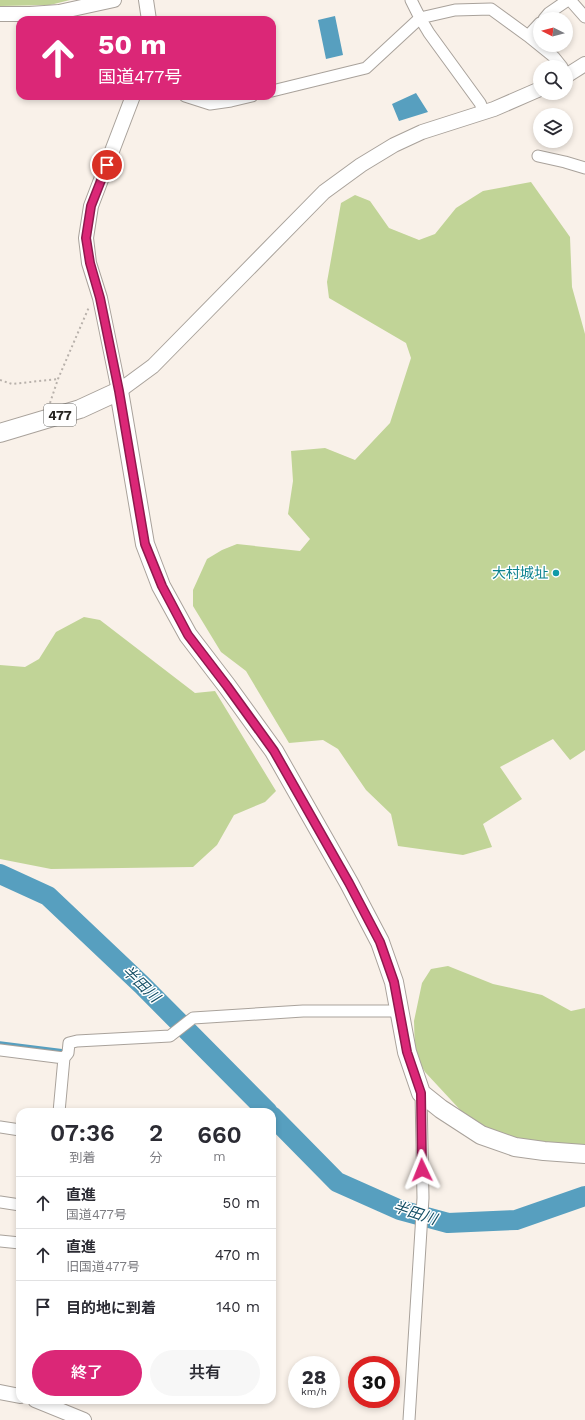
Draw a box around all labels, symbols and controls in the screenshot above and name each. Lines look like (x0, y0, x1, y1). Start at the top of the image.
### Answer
north arrow (533, 12, 573, 52)
map controls (533, 12, 573, 148)
text: 50 m (98, 28, 167, 61)
icon: ahead (32, 32, 84, 84)
button: search (533, 60, 573, 100)
text: 国道477号 (98, 66, 182, 87)
button: layers (533, 108, 573, 148)
pin (90, 148, 124, 182)
icon: arrive (96, 154, 118, 176)
road number: 477 (44, 404, 76, 426)
place label: 大村城址 (492, 565, 548, 581)
marker: 大村城址 (551, 568, 561, 578)
water label: 半田川 (119, 962, 165, 1007)
text: 07:36 (50, 1119, 115, 1147)
text: 2 (149, 1119, 163, 1147)
text: 660 (197, 1121, 242, 1149)
text: m (213, 1149, 226, 1164)
position arrow (401, 1149, 443, 1191)
text: 到着 (69, 1150, 95, 1165)
text: 分 (149, 1150, 162, 1165)
text: 直進 (66, 1186, 96, 1204)
icon: ahead (32, 1192, 54, 1214)
text: 50 m (223, 1194, 260, 1212)
water label: 半田川 (391, 1197, 441, 1229)
text: 国道477号 (66, 1207, 127, 1222)
text: 直進 (66, 1238, 96, 1256)
icon: ahead (32, 1244, 54, 1266)
text: 470 m (215, 1246, 260, 1264)
text: 旧国道477号 (66, 1259, 140, 1274)
icon: arrive (32, 1296, 54, 1318)
text: 140 m (216, 1298, 260, 1316)
text: 目的地に到着 (66, 1299, 156, 1317)
button: 終了 (32, 1350, 142, 1396)
button: 共有 (150, 1350, 260, 1396)
speed limit sign: 30 (348, 1356, 400, 1408)
text: 28 (302, 1365, 326, 1389)
text: km/h (301, 1386, 327, 1397)

